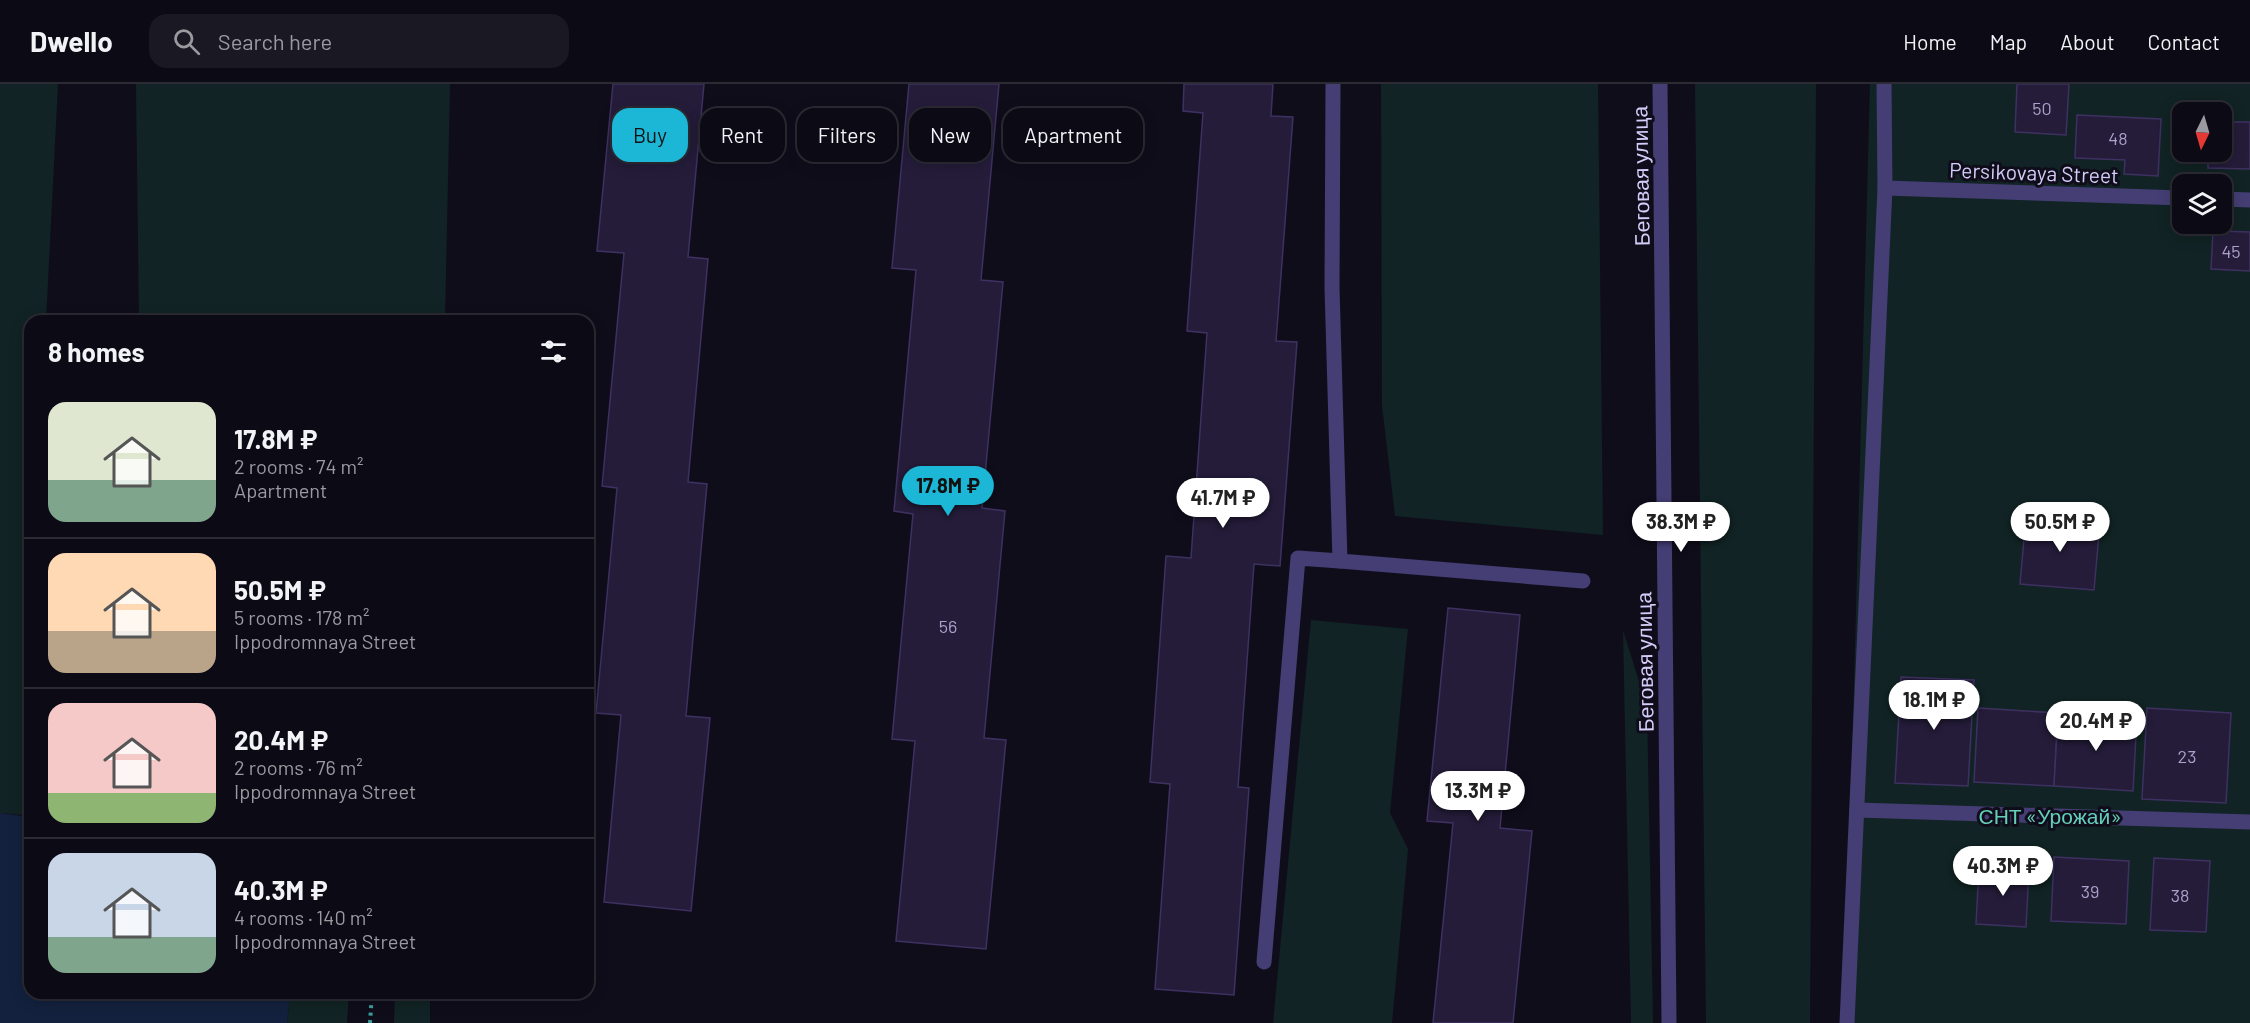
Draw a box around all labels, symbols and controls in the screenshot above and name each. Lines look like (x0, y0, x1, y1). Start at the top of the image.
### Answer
search box (149, 14, 569, 68)
text: Dwello (30, 24, 113, 58)
icon: search (170, 25, 203, 58)
text: Search here (218, 28, 332, 54)
text: Home (1903, 29, 1957, 54)
text: Map (1990, 29, 2027, 54)
text: About (2060, 29, 2115, 54)
text: Contact (2148, 29, 2220, 54)
house number: 50 (2032, 97, 2052, 119)
north arrow (2172, 102, 2232, 162)
map controls (2172, 102, 2232, 234)
street label: Беговая улица (1626, 105, 1654, 246)
chip: Buy (612, 108, 688, 162)
chip: Rent (700, 108, 785, 162)
chip: Filters (797, 108, 897, 162)
chip: New (909, 108, 991, 162)
chip: Apartment (1003, 108, 1143, 162)
house number: 48 (2108, 127, 2128, 149)
street label: Persikovaya Street (1949, 157, 2119, 187)
button: layers (2172, 174, 2232, 234)
house number: 45 (2221, 240, 2241, 262)
icon: filters (537, 335, 570, 368)
text: 8 homes (48, 336, 145, 367)
text: 17.8M ₽ (234, 423, 318, 454)
icon: home (96, 426, 168, 498)
text: 2 rooms · 74 m² (234, 454, 364, 478)
pin: 17.8M ₽ (893, 466, 1003, 517)
text: 17.8M ₽ (916, 473, 980, 497)
text: Apartment (234, 478, 327, 502)
pin: 41.7M ₽ (1168, 478, 1278, 529)
text: 41.7M ₽ (1191, 485, 1255, 509)
pin: 38.3M ₽ (1626, 502, 1736, 553)
pin: 50.5M ₽ (2005, 502, 2115, 553)
text: 38.3M ₽ (1646, 509, 1716, 533)
text: 50.5M ₽ (2025, 509, 2095, 533)
text: 50.5M ₽ (234, 574, 326, 605)
icon: home (96, 577, 168, 649)
street label: Беговая улица (1630, 591, 1658, 732)
text: 5 rooms · 178 m² (234, 605, 370, 629)
house number: 56 (939, 615, 957, 637)
text: Ippodromnaya Street (234, 629, 416, 653)
pin: 18.1M ₽ (1879, 680, 1989, 731)
text: 18.1M ₽ (1903, 687, 1965, 711)
pin: 20.4M ₽ (2041, 701, 2151, 752)
text: 20.4M ₽ (2060, 708, 2132, 732)
text: 20.4M ₽ (234, 724, 328, 755)
icon: home (96, 727, 168, 799)
house number: 23 (2178, 745, 2196, 767)
text: 2 rooms · 76 m² (234, 755, 363, 779)
pin: 13.3M ₽ (1423, 771, 1533, 822)
text: 13.3M ₽ (1445, 778, 1511, 802)
text: Ippodromnaya Street (234, 779, 416, 803)
park label: СНТ «Урожай» (1978, 803, 2122, 828)
pin: 40.3M ₽ (1948, 846, 2058, 897)
text: 40.3M ₽ (1967, 853, 2039, 877)
text: 40.3M ₽ (234, 874, 328, 905)
icon: home (96, 877, 168, 949)
house number: 39 (2081, 880, 2099, 902)
house number: 38 (2171, 884, 2189, 906)
text: 4 rooms · 140 m² (234, 905, 373, 929)
text: Ippodromnaya Street (234, 929, 416, 953)

